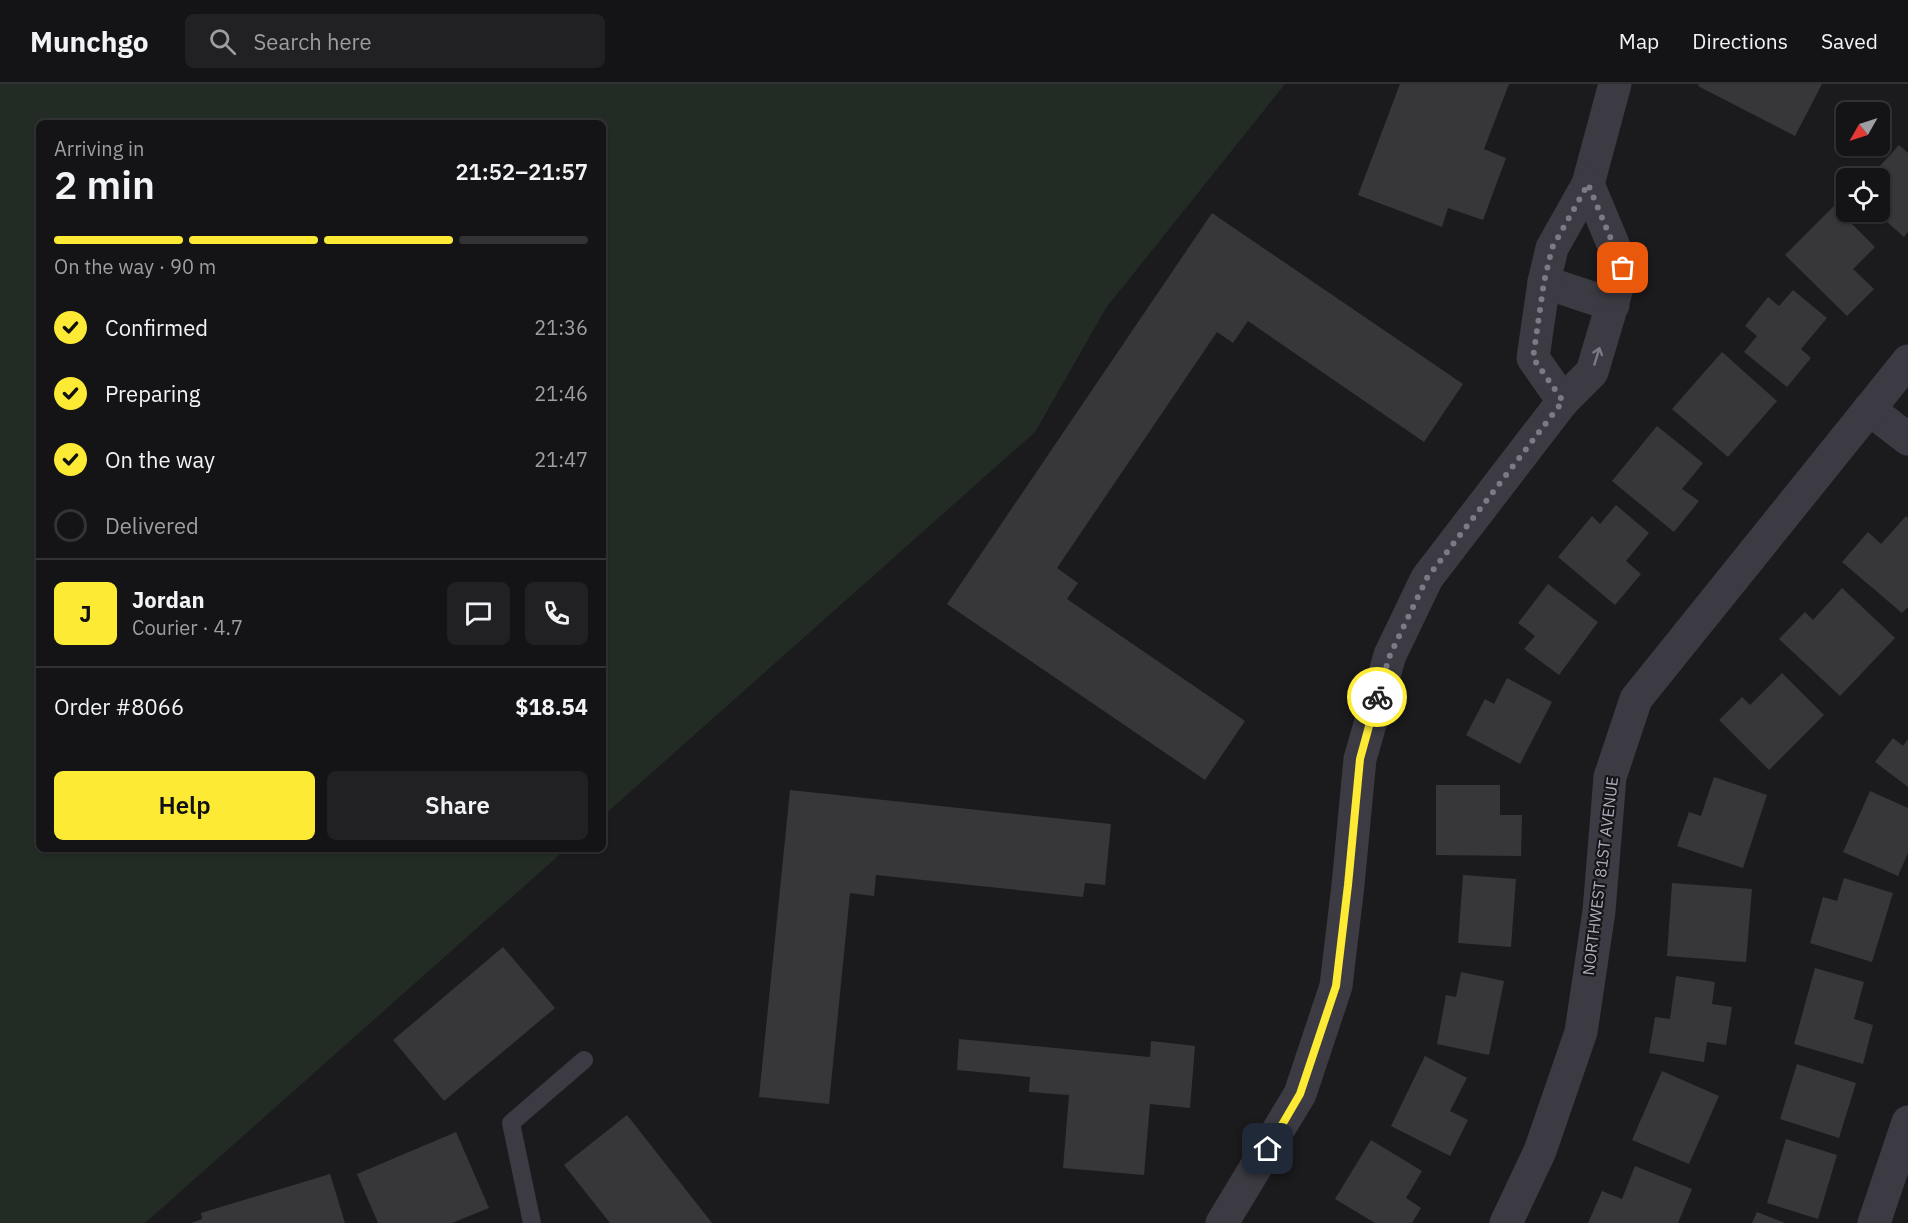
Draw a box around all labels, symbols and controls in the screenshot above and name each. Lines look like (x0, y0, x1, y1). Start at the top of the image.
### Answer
search box (185, 14, 605, 68)
text: Munchgo (30, 23, 149, 60)
icon: search (206, 25, 239, 58)
text: Search here (254, 27, 372, 56)
text: Map (1619, 27, 1659, 55)
text: Directions (1692, 27, 1788, 55)
text: Saved (1821, 27, 1878, 55)
north arrow (1836, 102, 1890, 156)
map controls (1836, 102, 1890, 222)
text: Arriving in (54, 135, 144, 162)
text: 21:52–21:57 (455, 157, 588, 186)
text: 2 min (54, 159, 155, 210)
button: locate (1836, 168, 1890, 222)
pin (1597, 242, 1648, 293)
icon: bag (1606, 251, 1639, 284)
text: On the way · 90 m (54, 253, 216, 280)
icon: check (54, 311, 87, 344)
text: Confirmed (105, 313, 208, 342)
text: 21:36 (534, 314, 588, 341)
one-way arrow (1592, 347, 1603, 366)
icon: check (54, 377, 87, 410)
text: Preparing (105, 379, 200, 408)
text: 21:46 (534, 380, 588, 407)
icon: check (54, 443, 87, 476)
text: On the way (105, 445, 215, 474)
text: 21:47 (534, 446, 588, 473)
text: Delivered (105, 511, 199, 540)
button: chat (447, 582, 510, 645)
button: phone (525, 582, 588, 645)
text: Jordan (132, 585, 205, 614)
text: J (79, 599, 92, 628)
text: Courier · 4.7 (132, 614, 243, 641)
courier (1347, 667, 1407, 727)
icon: bike (1361, 681, 1394, 714)
text: Order #8066 (54, 692, 184, 721)
text: $18.54 (515, 692, 588, 721)
button: Help (54, 771, 315, 840)
button: Share (327, 771, 588, 840)
street label: NORTHWEST 81ST AVENUE (1578, 776, 1622, 976)
pin (1242, 1123, 1293, 1174)
icon: home (1251, 1132, 1284, 1165)

